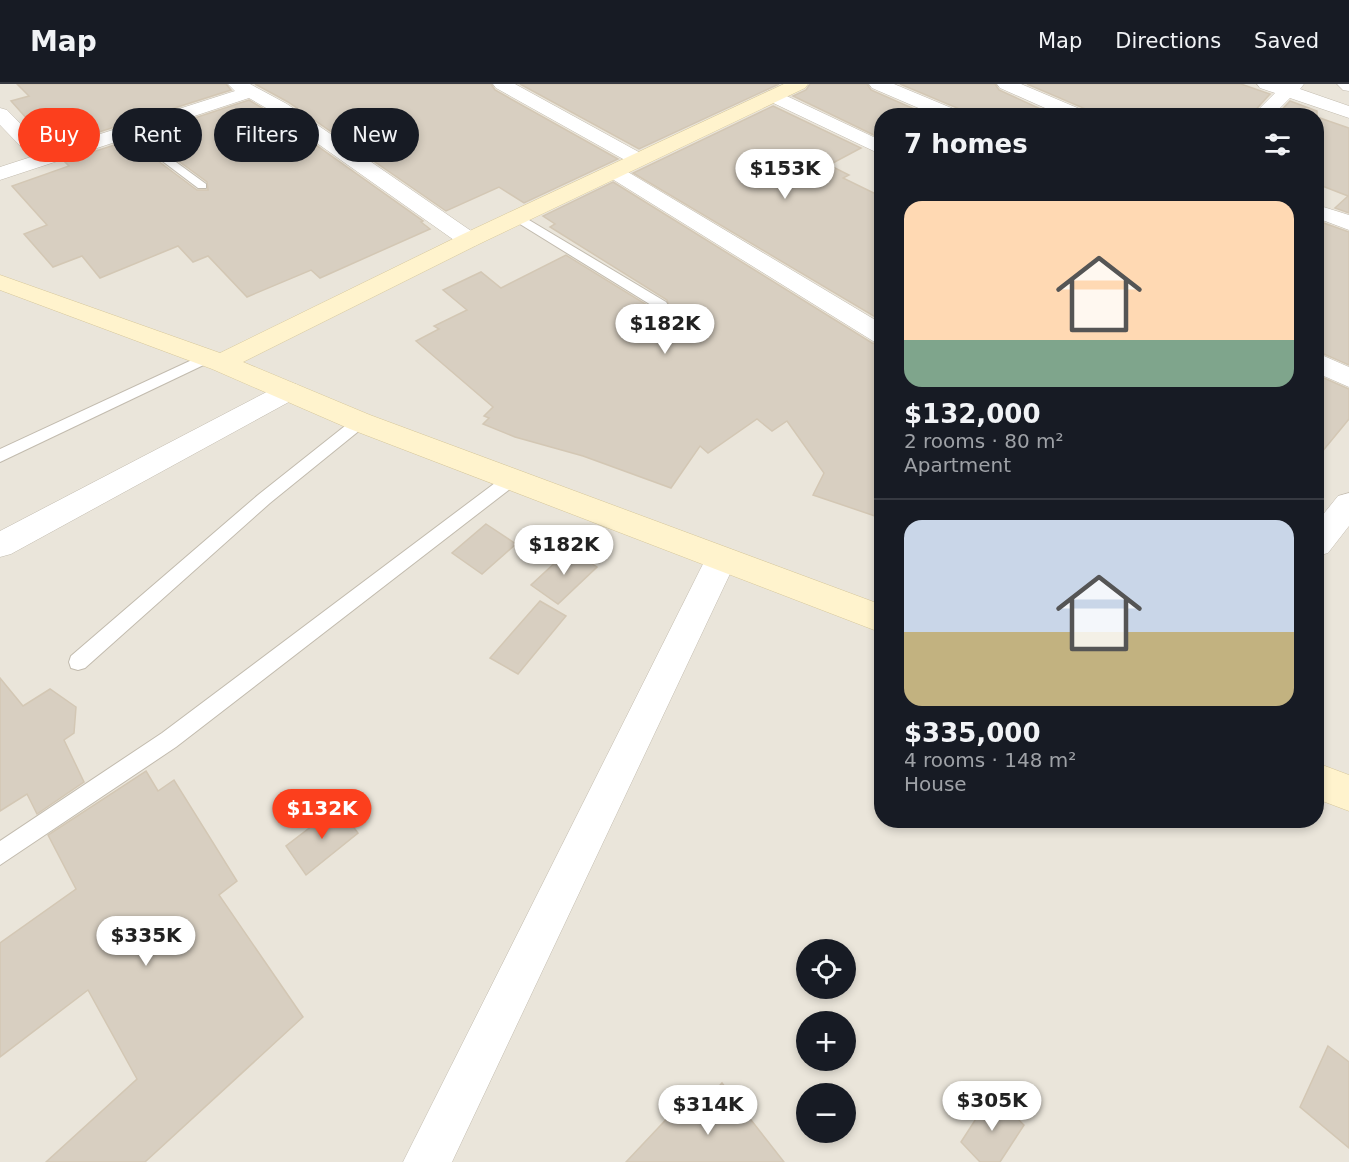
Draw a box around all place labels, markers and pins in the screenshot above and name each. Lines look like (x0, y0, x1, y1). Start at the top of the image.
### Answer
pin: $153K (743, 149, 827, 200)
pin: $182K (623, 304, 707, 355)
pin: $182K (522, 525, 606, 576)
pin: $132K (280, 789, 364, 840)
pin: $335K (104, 916, 188, 967)
pin: $305K (950, 1081, 1034, 1132)
pin: $314K (666, 1085, 750, 1136)

